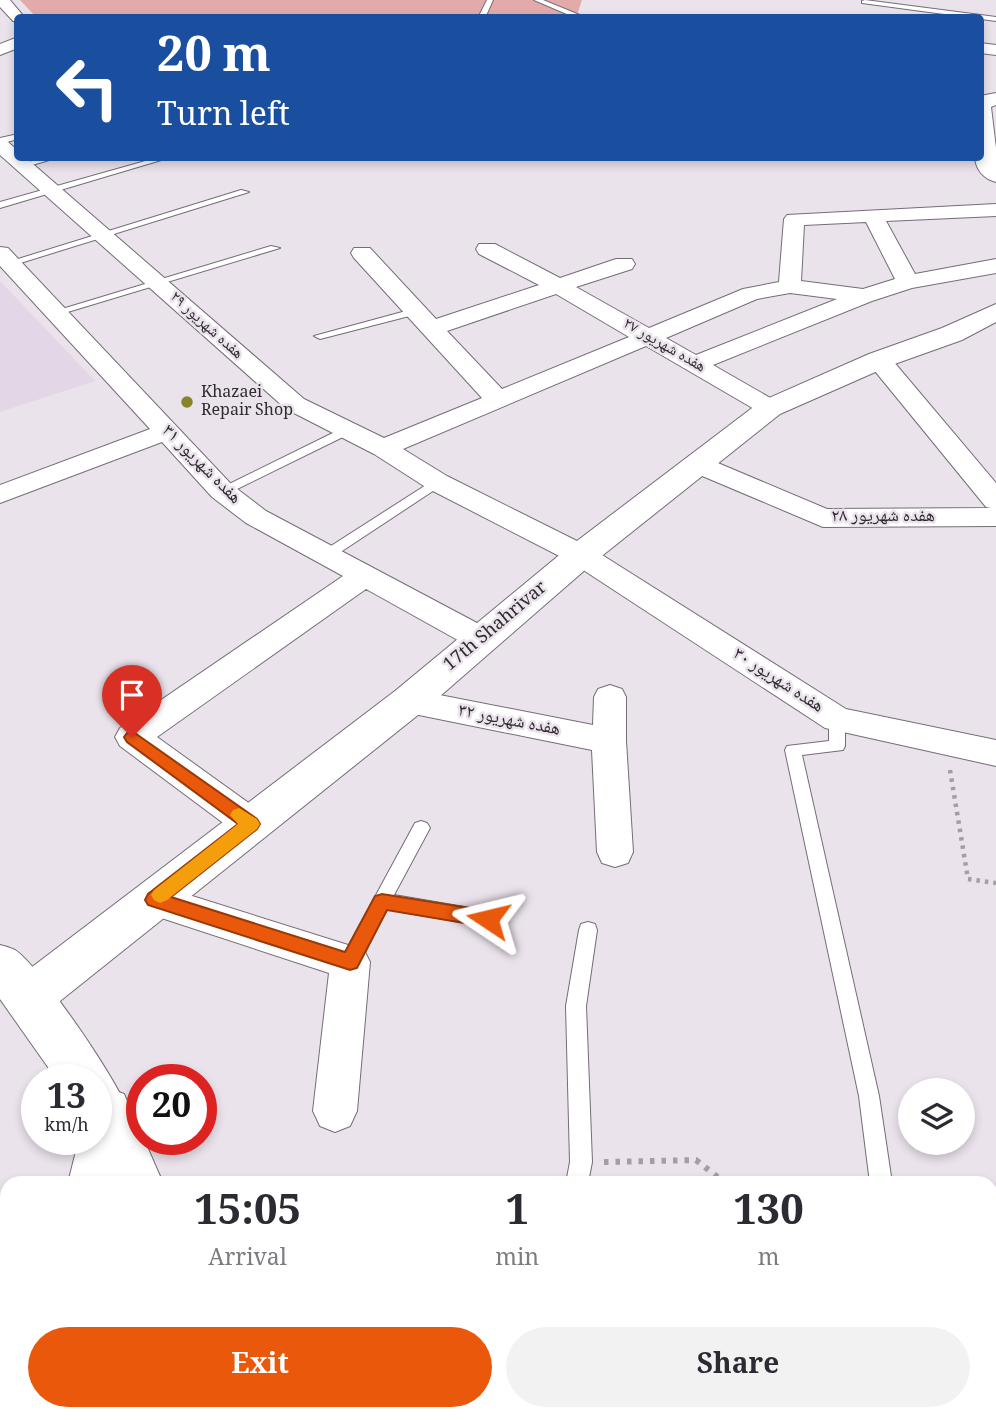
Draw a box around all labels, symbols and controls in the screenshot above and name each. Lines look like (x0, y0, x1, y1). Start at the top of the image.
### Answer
text: 20 m (157, 19, 271, 102)
icon: left (42, 42, 133, 133)
text: Turn left (157, 91, 290, 145)
street label: هفده شهریور ۲۹ (163, 285, 249, 367)
street label: هفده شهریور ۲۷ (617, 311, 711, 381)
place label: Khazaei Repair Shop (201, 380, 293, 425)
marker: Khazaei Repair Shop (179, 394, 195, 410)
street label: هفده شهریور ۳۱ (154, 418, 248, 512)
street label: هفده شهریور ۲۸ (831, 502, 935, 532)
street label: 17th Shahrivar (437, 574, 555, 680)
street label: هفده شهریور ۳۰ (726, 640, 830, 722)
pin (102, 665, 162, 737)
icon: arrive (113, 676, 151, 714)
street label: هفده شهریور ۳۲ (455, 696, 563, 746)
position arrow (451, 882, 525, 956)
speed limit sign: 20 (126, 1064, 217, 1155)
text: 13 (47, 1071, 86, 1130)
map controls (898, 1078, 975, 1155)
button: layers (898, 1078, 975, 1155)
text: km/h (44, 1112, 89, 1142)
text: 15:05 (194, 1179, 301, 1251)
text: 1 (505, 1179, 529, 1251)
text: 130 (733, 1179, 804, 1251)
text: Arrival (208, 1240, 287, 1280)
text: min (495, 1240, 539, 1280)
text: m (758, 1240, 779, 1280)
button: Exit (28, 1327, 492, 1407)
button: Share (506, 1327, 970, 1407)

